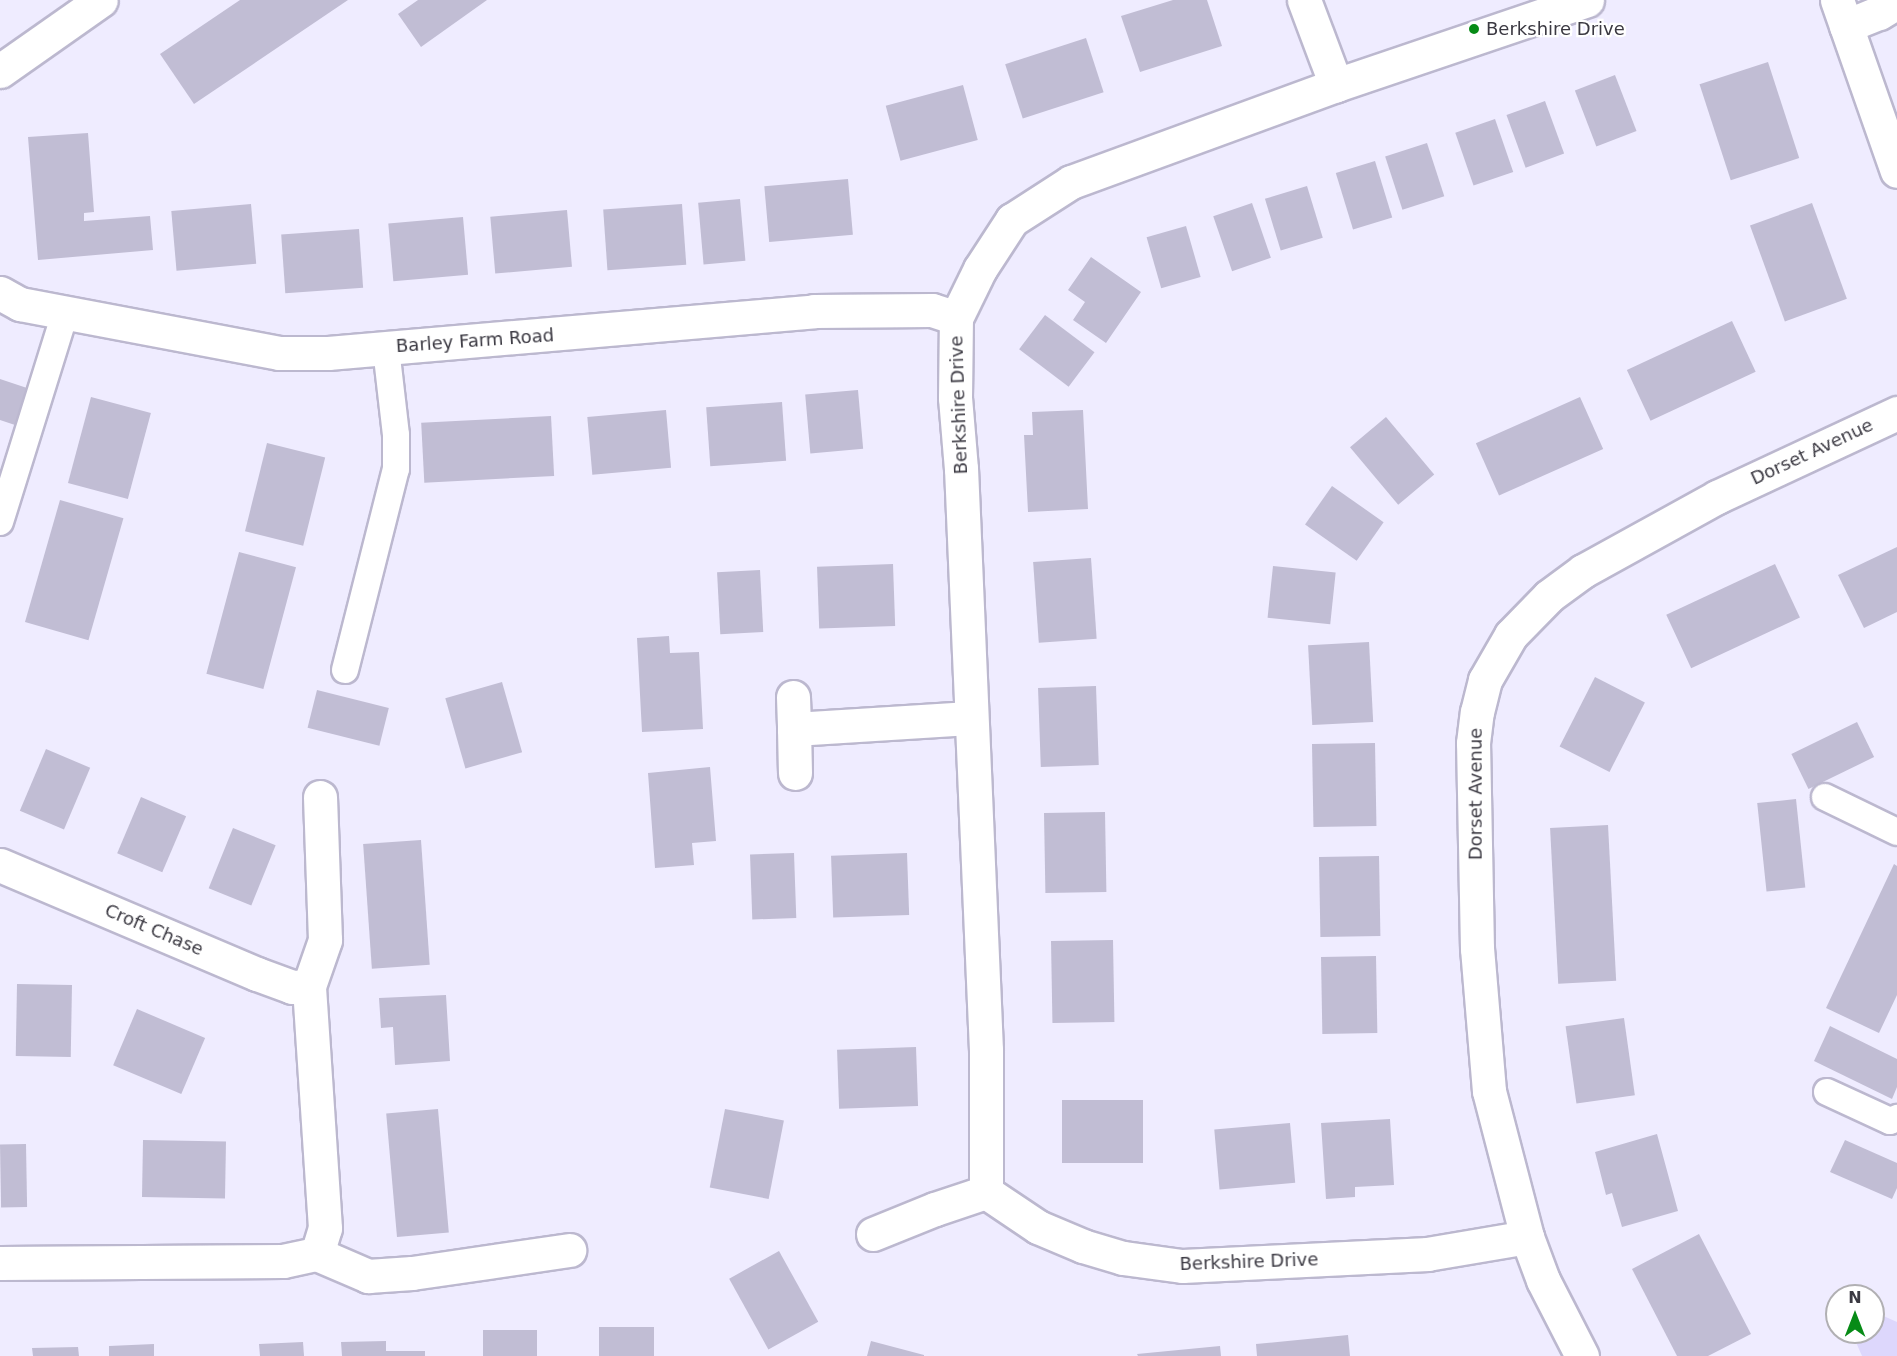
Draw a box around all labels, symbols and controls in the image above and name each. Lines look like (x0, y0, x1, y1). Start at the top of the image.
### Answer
place label: Berkshire Drive (1486, 18, 1625, 40)
marker: Berkshire Drive (1467, 22, 1481, 36)
street label: Barley Farm Road (395, 325, 555, 357)
street label: Berkshire Drive (946, 335, 972, 475)
street label: Dorset Avenue (1747, 414, 1877, 490)
street label: Dorset Avenue (1465, 728, 1487, 860)
street label: Croft Chase (102, 900, 206, 960)
street label: Berkshire Drive (1179, 1249, 1319, 1275)
north arrow (1825, 1284, 1885, 1344)
text: N (1848, 1288, 1862, 1307)

